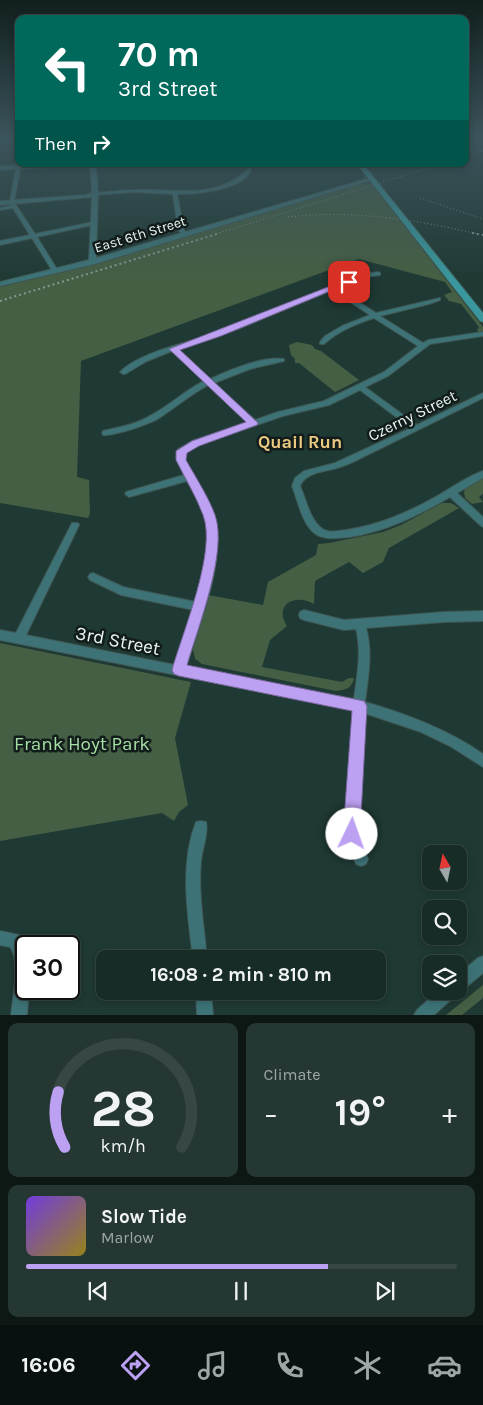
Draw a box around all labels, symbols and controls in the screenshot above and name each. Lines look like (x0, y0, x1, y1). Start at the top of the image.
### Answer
text: 70 m (118, 34, 200, 75)
icon: left (35, 35, 100, 100)
text: 3rd Street (118, 76, 218, 102)
icon: right (87, 130, 115, 158)
text: Then (35, 133, 77, 155)
street label: East 6th Street (92, 212, 188, 256)
pin (328, 261, 370, 303)
icon: arrive (335, 268, 363, 296)
street label: Czerny Street (365, 386, 460, 445)
district label: Quail Run (258, 431, 342, 453)
street label: 3rd Street (73, 622, 162, 660)
park label: Frank Hoyt Park (14, 733, 150, 755)
position arrow (325, 807, 377, 859)
north arrow (422, 845, 468, 890)
map controls (422, 845, 467, 1000)
button: search (422, 900, 467, 945)
speed limit sign: 30 (15, 935, 80, 1000)
button: layers (422, 955, 467, 1000)
text: 16:08 · 2 min · 810 m (150, 964, 332, 986)
text: Climate (264, 1065, 321, 1084)
text: 28 (90, 1078, 155, 1139)
text: 19° (335, 1090, 386, 1135)
text: − (264, 1097, 278, 1130)
text: + (442, 1097, 457, 1130)
text: km/h (100, 1136, 145, 1157)
text: Slow Tide (101, 1206, 187, 1228)
text: Marlow (101, 1228, 154, 1247)
icon: previous (84, 1277, 112, 1305)
icon: pause (227, 1277, 255, 1305)
icon: next (371, 1277, 399, 1305)
icon: directions (118, 1348, 153, 1383)
icon: music (195, 1348, 230, 1383)
icon: phone (272, 1348, 307, 1383)
icon: climate (350, 1348, 385, 1383)
icon: car (427, 1348, 462, 1383)
text: 16:06 (21, 1352, 76, 1378)

